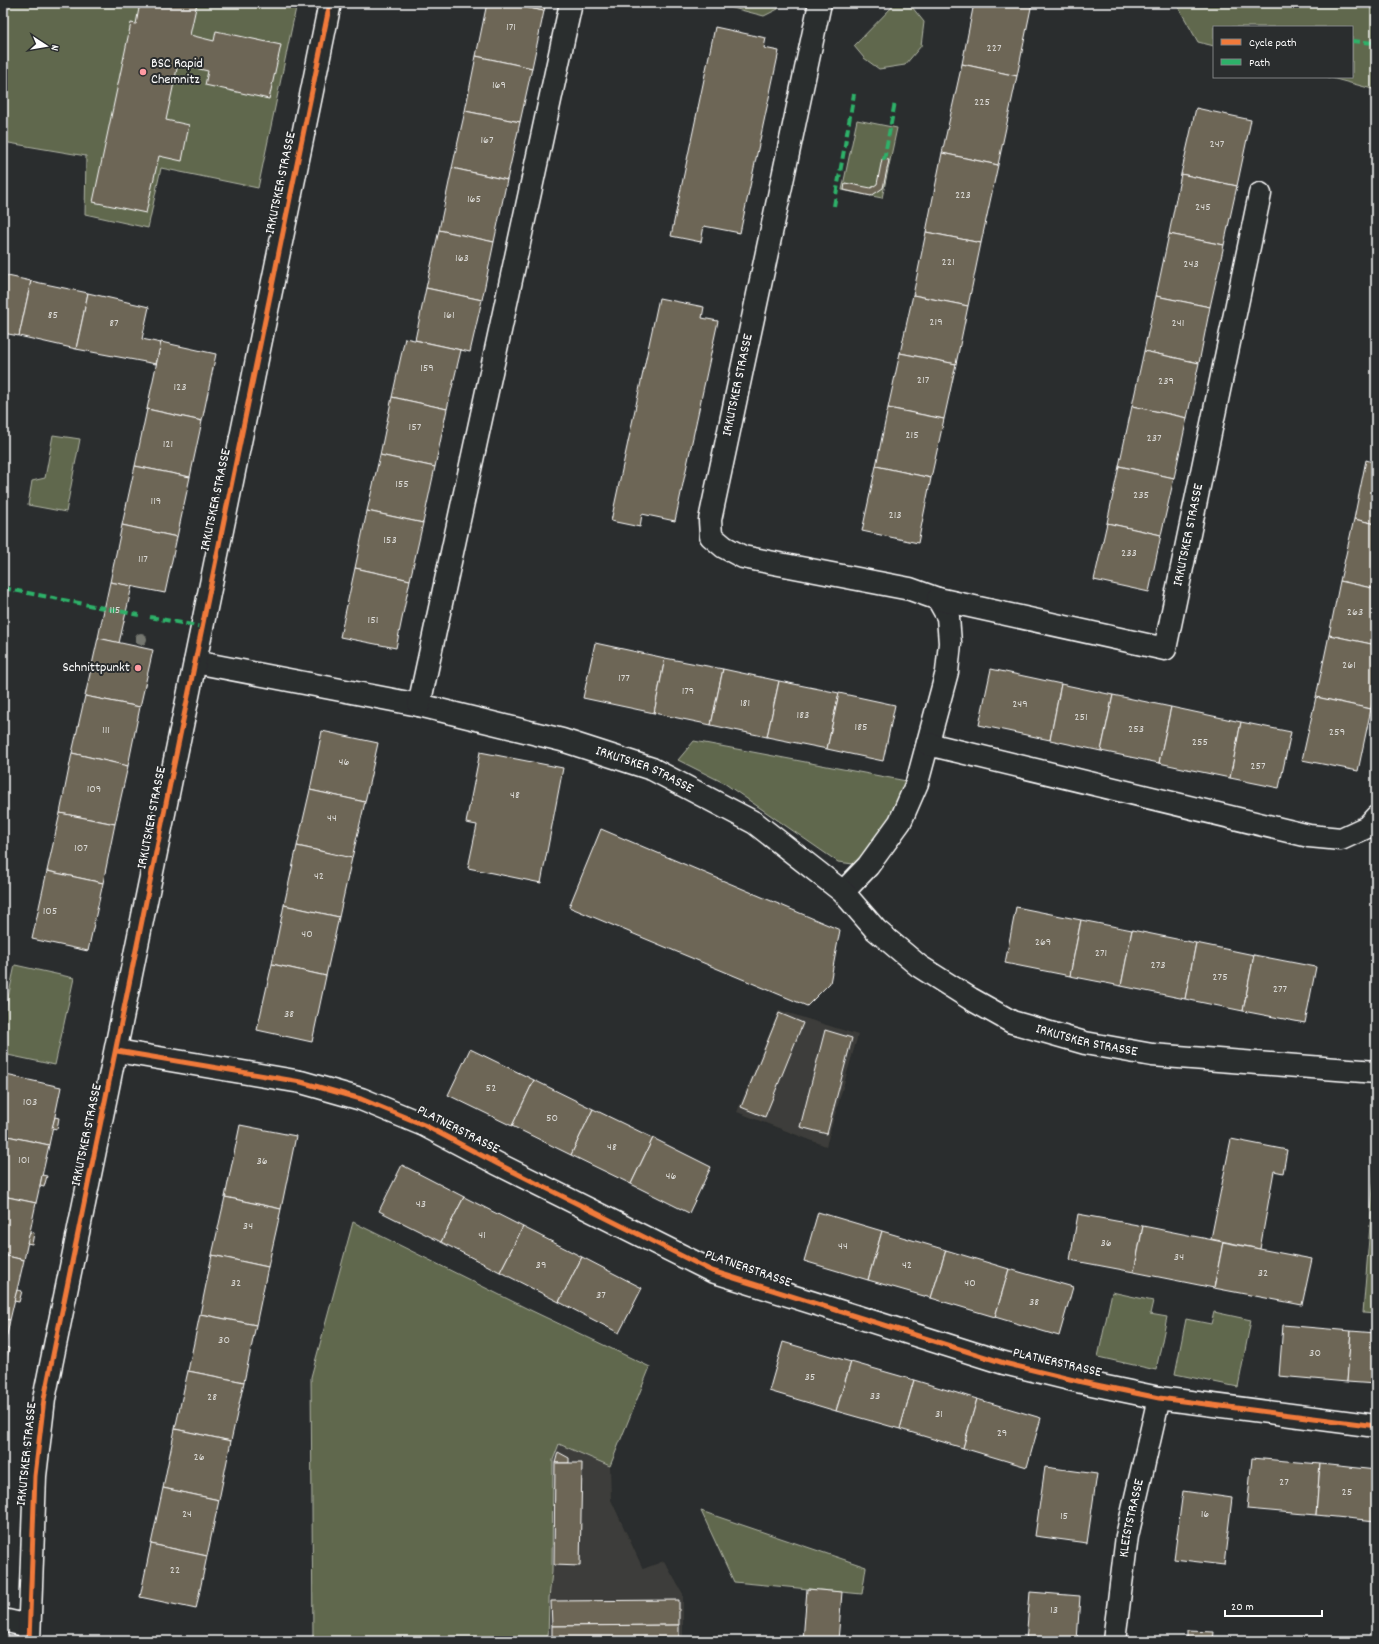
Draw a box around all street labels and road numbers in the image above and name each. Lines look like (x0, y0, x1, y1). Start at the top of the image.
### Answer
street label: IRKUTSKER STRASSE (260, 129, 302, 236)
street label: IRKUTSKER STRASSE (717, 331, 759, 438)
street label: IRKUTSKER STRASSE (195, 446, 237, 553)
street label: IRKUTSKER STRASSE (1168, 481, 1209, 588)
street label: IRKUTSKER STRASSE (593, 741, 697, 799)
street label: IRKUTSKER STRASSE (132, 764, 172, 871)
street label: IRKUTSKER STRASSE (1033, 1019, 1140, 1062)
street label: IRKUTSKER STRASSE (66, 1081, 108, 1188)
street label: PLATNERSTRASSE (413, 1101, 503, 1160)
street label: PLATNERSTRASSE (702, 1245, 795, 1293)
street label: PLATNERSTRASSE (1011, 1343, 1104, 1383)
street label: IRKUTSKER STRASSE (12, 1401, 42, 1507)
street label: KLEISTSTRASSE (1114, 1477, 1150, 1559)

